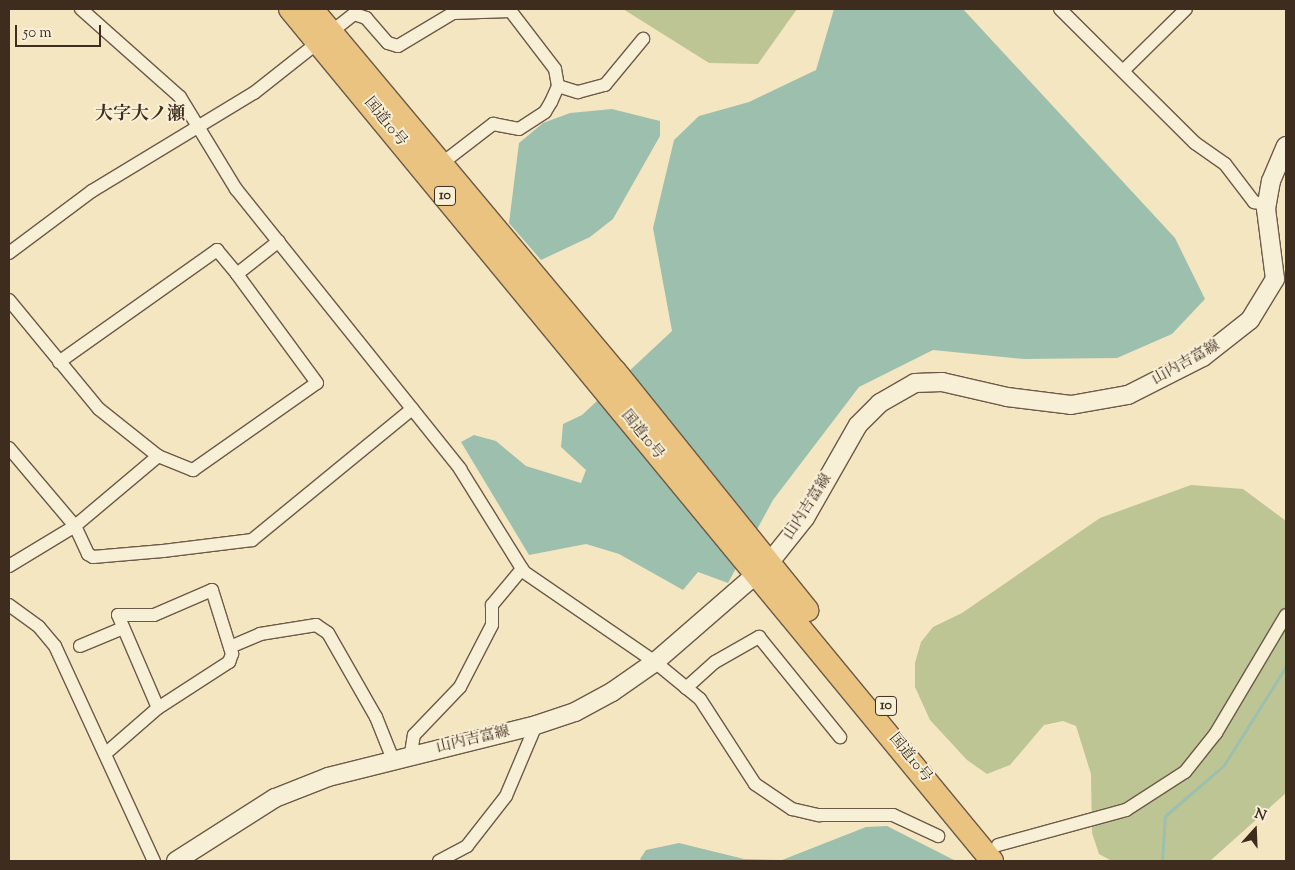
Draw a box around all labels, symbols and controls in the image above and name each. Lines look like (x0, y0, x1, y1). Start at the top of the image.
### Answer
scale bar (18, 15, 104, 47)
text: 50 m (23, 23, 52, 44)
street label: 国道10号 (360, 94, 410, 150)
district label: 大字大ノ瀬 (95, 104, 185, 126)
road number: 10 (434, 185, 456, 208)
street label: 山内吉富線 (1149, 337, 1223, 389)
street label: 国道10号 (617, 407, 667, 463)
street label: 山内吉富線 (780, 471, 836, 543)
road number: 10 (875, 694, 897, 718)
street label: 山内吉富線 (434, 723, 512, 757)
street label: 国道10号 (885, 730, 935, 786)
north arrow (1230, 805, 1280, 855)
text: N (1251, 805, 1269, 827)

